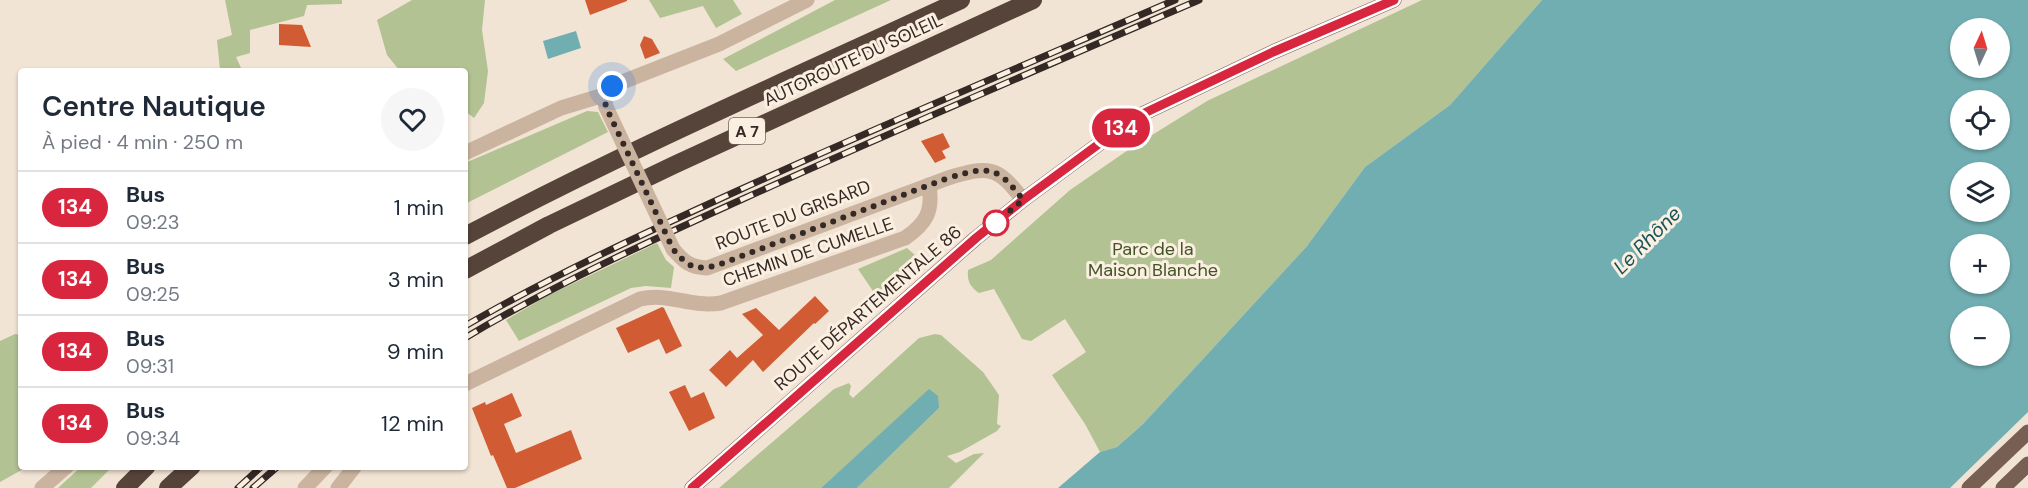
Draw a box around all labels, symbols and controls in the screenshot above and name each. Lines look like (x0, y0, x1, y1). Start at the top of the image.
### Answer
street label: AUTOROUTE DU SOLEIL (760, 8, 946, 112)
north arrow (1950, 18, 2010, 78)
map controls (1950, 18, 2010, 366)
your location (597, 71, 627, 101)
text: Centre Nautique (42, 88, 266, 125)
button: heart (381, 88, 444, 151)
button: locate (1950, 90, 2010, 150)
line badge: 134 (1086, 108, 1156, 148)
text: 134 (1104, 114, 1138, 142)
road number: A 7 (729, 118, 765, 144)
text: À pied · 4 min · 250 m (42, 129, 243, 155)
button: layers (1950, 162, 2010, 222)
street label: ROUTE DU GRISARD (712, 174, 874, 256)
text: Bus (126, 180, 165, 209)
text: 134 (58, 193, 92, 221)
text: 1 min (394, 193, 444, 222)
water label: Le Rhône (1608, 201, 1686, 279)
text: 09:23 (126, 209, 180, 235)
unlabelled marker (983, 210, 1009, 236)
street label: CHEMIN DE CUMELLE (720, 212, 896, 292)
street label: ROUTE DÉPARTEMENTALE 86 (769, 220, 967, 396)
button: + (1950, 234, 2010, 294)
park label: Parc de la Maison Blanche (1088, 237, 1218, 282)
text: Bus (126, 252, 165, 281)
text: 134 (58, 265, 92, 293)
text: 3 min (388, 265, 444, 294)
text: 09:25 (126, 281, 180, 307)
button: − (1950, 306, 2010, 366)
text: Bus (126, 324, 165, 353)
text: 134 (58, 337, 92, 365)
text: 9 min (387, 337, 444, 366)
text: 09:31 (126, 353, 174, 379)
text: Bus (126, 396, 165, 425)
text: 134 (58, 409, 92, 437)
text: 12 min (381, 409, 444, 438)
text: 09:34 (126, 425, 180, 451)

